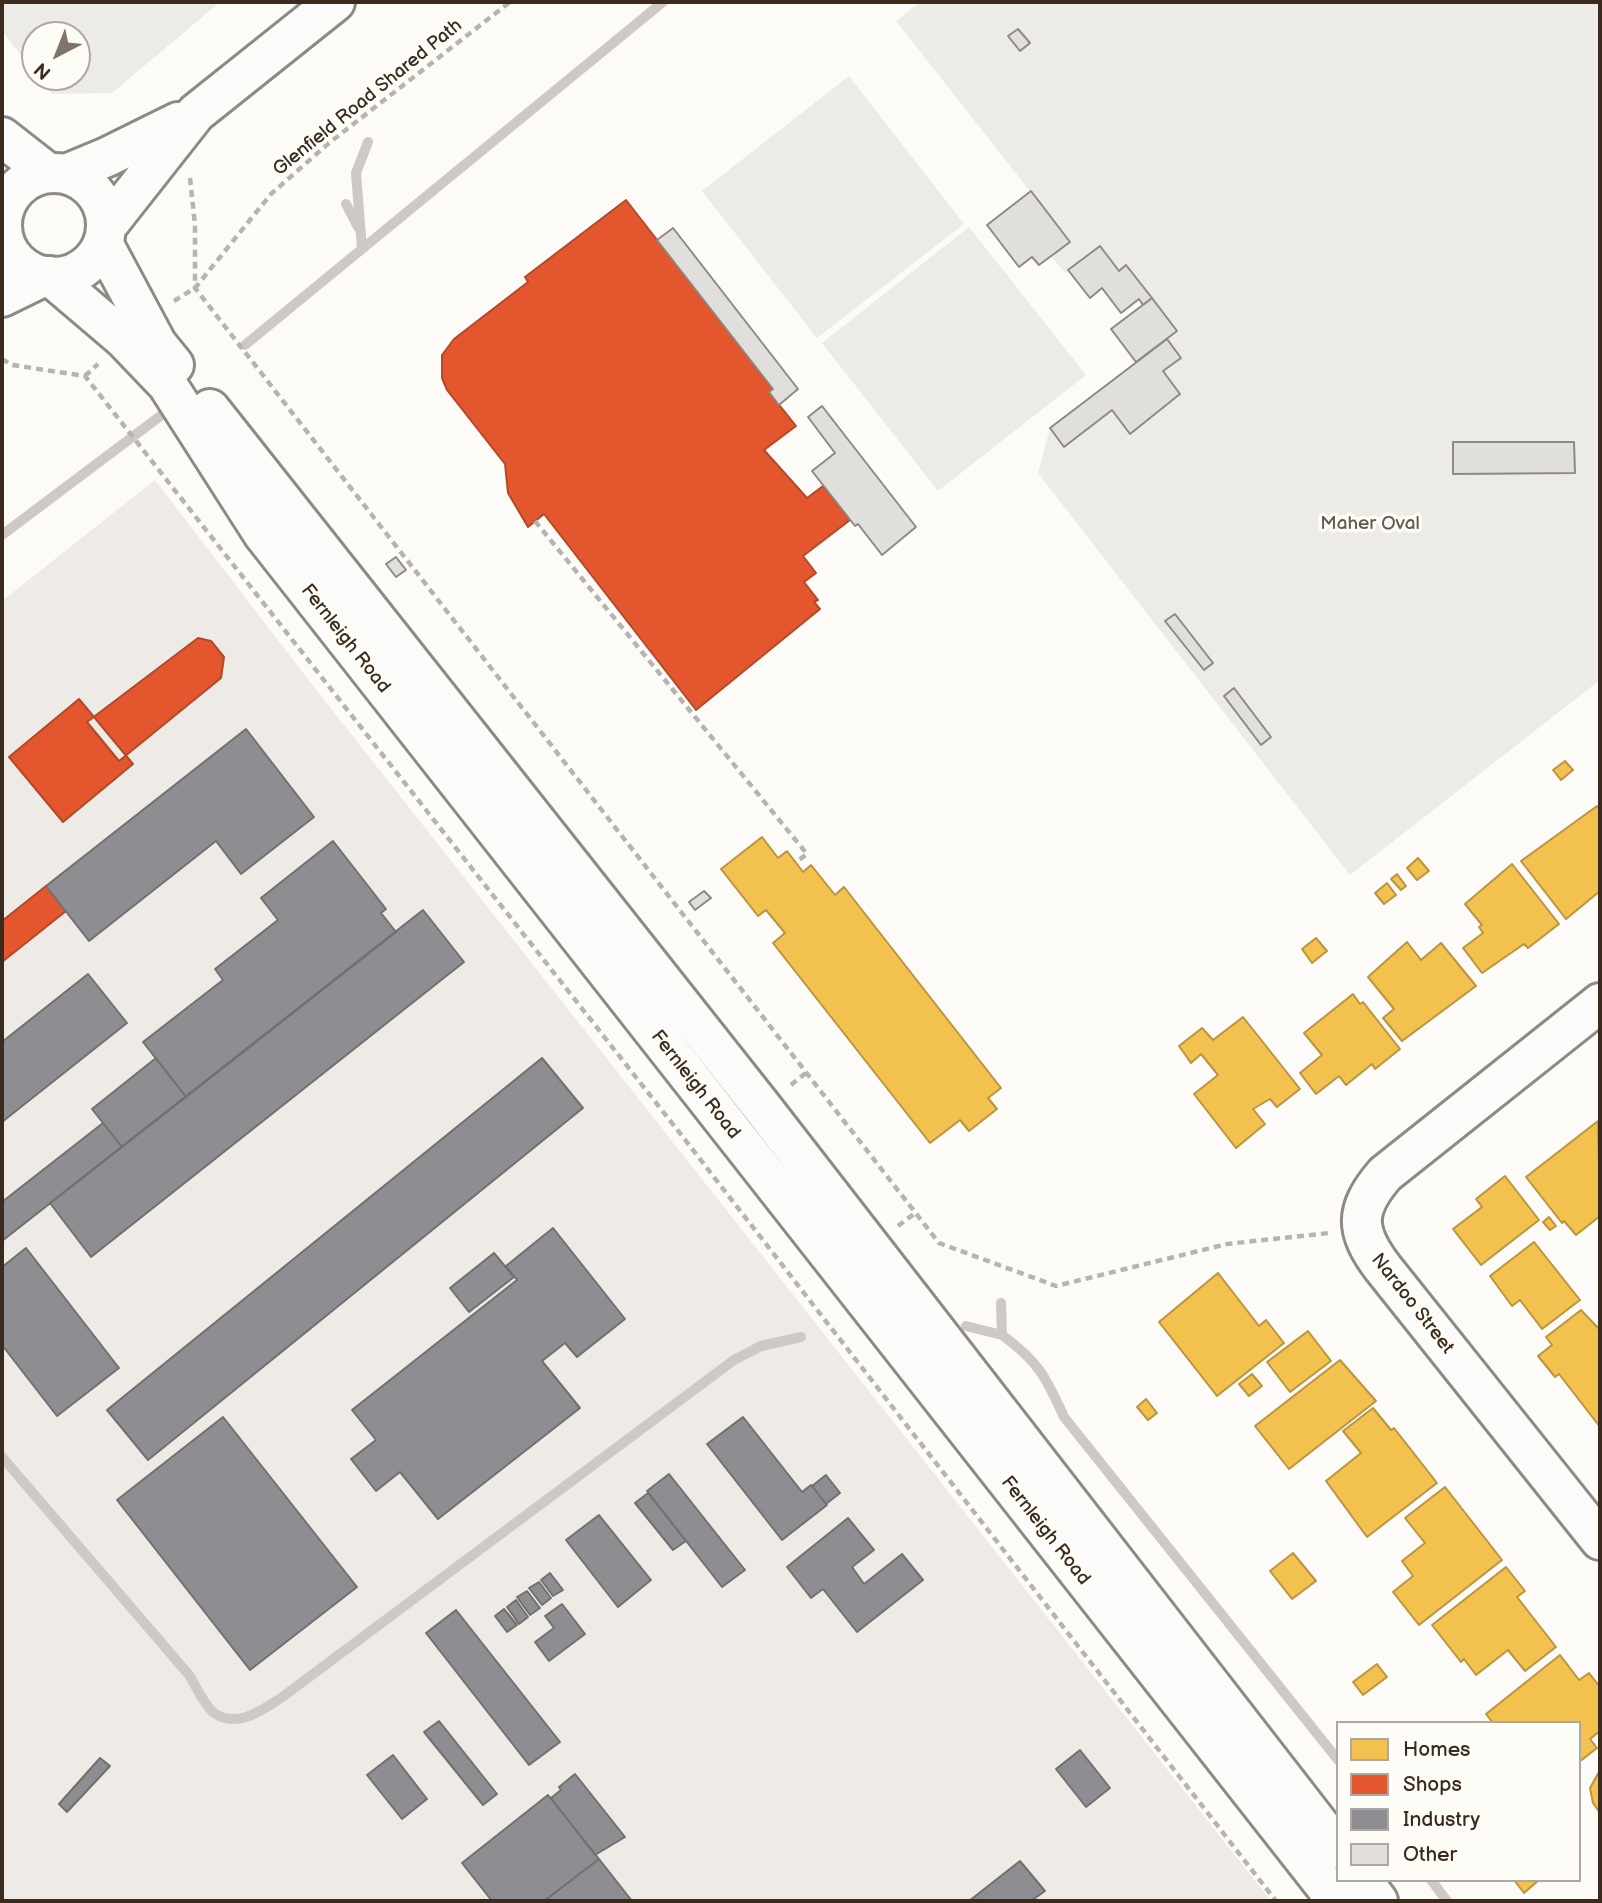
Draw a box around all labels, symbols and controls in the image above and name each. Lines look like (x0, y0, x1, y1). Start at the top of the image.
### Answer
street label: Glenfield Road Shared Path (269, 15, 467, 181)
north arrow (21, 21, 91, 91)
text: N (30, 57, 56, 84)
park label: Maher Oval (1320, 513, 1420, 535)
street label: Fernleigh Road (295, 580, 395, 698)
street label: Fernleigh Road (645, 1026, 745, 1144)
street label: Nardoo Street (1366, 1249, 1458, 1359)
street label: Fernleigh Road (995, 1472, 1095, 1590)
legend (1336, 1721, 1581, 1882)
text: Homes (1403, 1737, 1471, 1762)
text: Shops (1403, 1772, 1462, 1797)
text: Industry (1403, 1807, 1480, 1832)
text: Other (1403, 1842, 1457, 1867)

